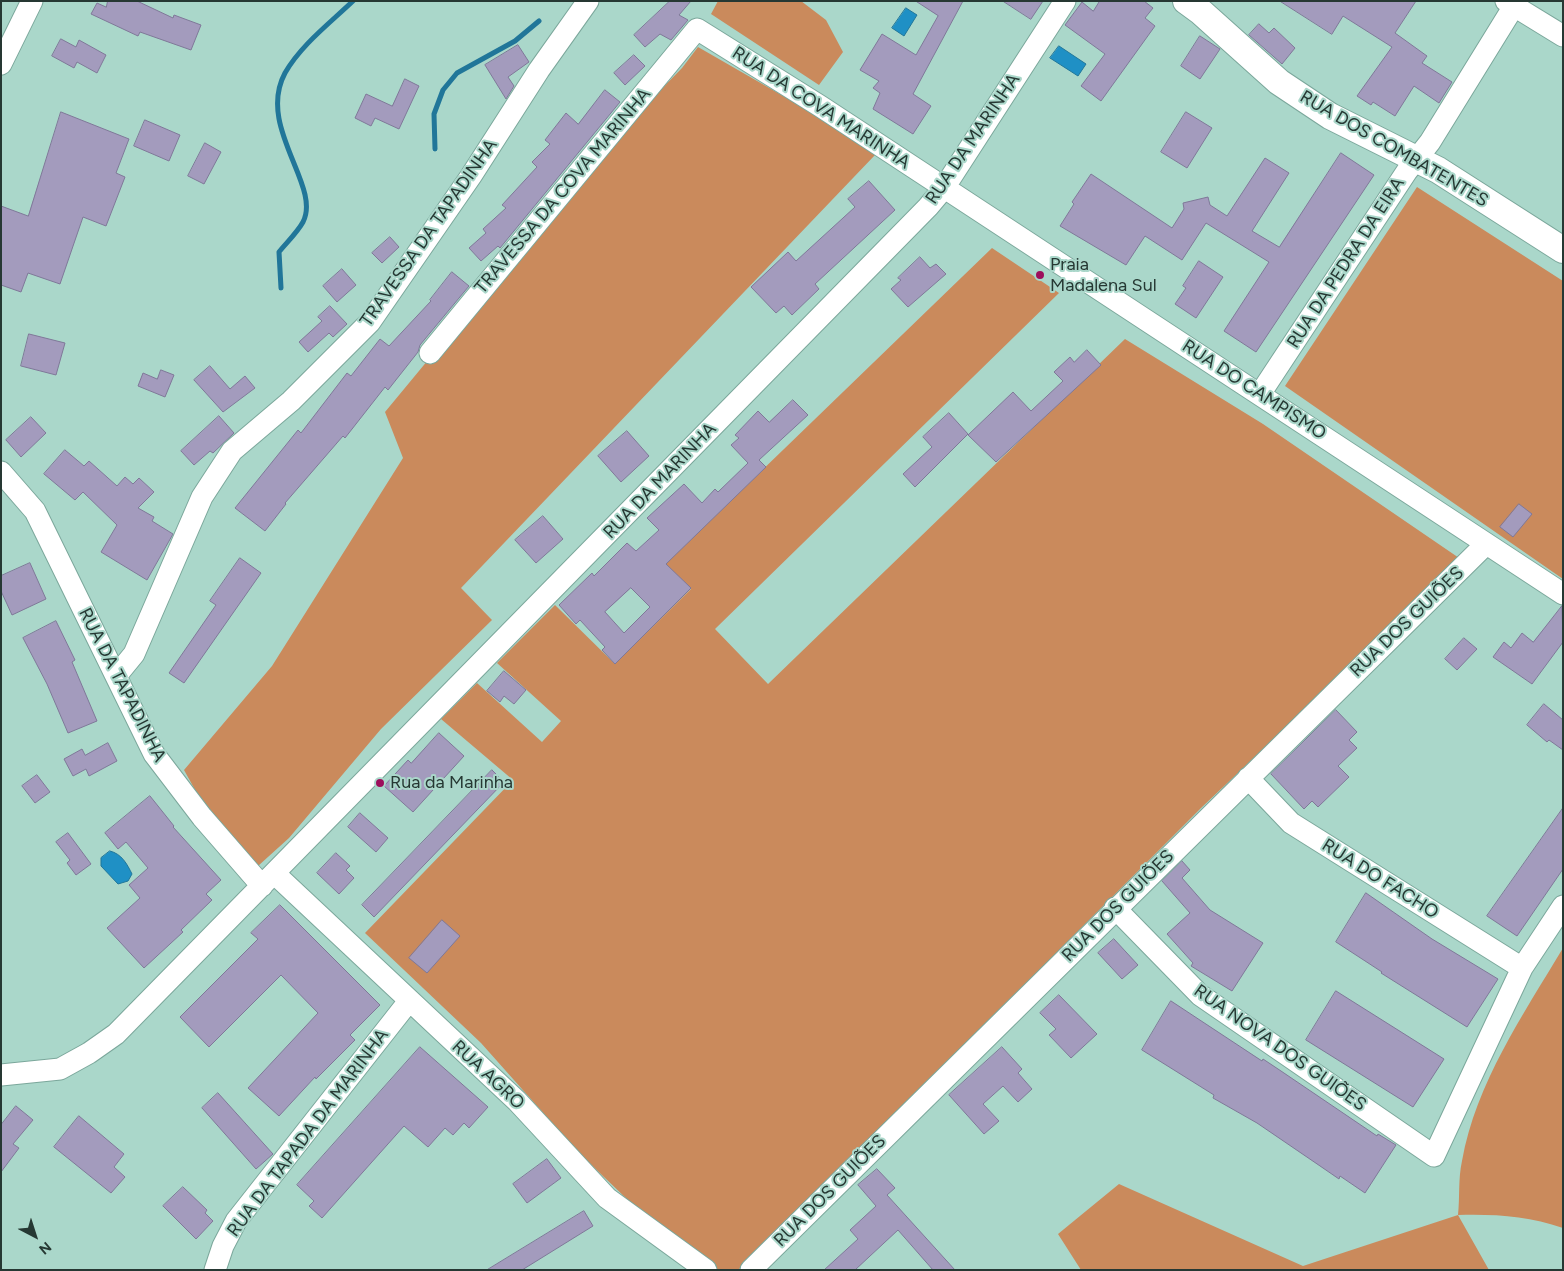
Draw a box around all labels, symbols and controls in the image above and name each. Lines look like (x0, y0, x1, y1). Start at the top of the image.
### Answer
street label: RUA DA COVA MARINHA (728, 42, 914, 174)
street label: RUA DA MARINHA (921, 70, 1025, 208)
street label: TRAVESSA DA COVA MARINHA (471, 84, 655, 298)
street label: RUA DOS COMBATENTES (1296, 86, 1492, 212)
street label: TRAVESSA DA TAPADINHA (356, 135, 502, 331)
street label: RUA DA PEDRA DA EIRA (1283, 174, 1409, 352)
place label: Praia Madalena Sul (1050, 254, 1157, 296)
marker: Praia Madalena Sul (1034, 269, 1046, 281)
street label: RUA DO CAMPISMO (1178, 335, 1330, 445)
street label: RUA DA MARINHA (599, 419, 721, 543)
street label: RUA DOS GUIÕES (1346, 562, 1468, 682)
street label: RUA DA TAPADINHA (74, 604, 170, 766)
place label: Rua da Marinha (390, 772, 513, 794)
marker: Rua da Marinha (374, 777, 386, 789)
street label: RUA DO FACHO (1318, 834, 1442, 924)
street label: RUA DOS GUIÕES (1058, 846, 1178, 966)
street label: RUA NOVA DOS GUIÕES (1190, 980, 1370, 1116)
street label: RUA DA TAPADA DA MARINHA (223, 1025, 393, 1241)
street label: RUA AGRO (447, 1036, 529, 1114)
street label: RUA DOS GUIÕES (770, 1131, 890, 1251)
north arrow (10, 1211, 60, 1261)
text: N (35, 1238, 55, 1258)

